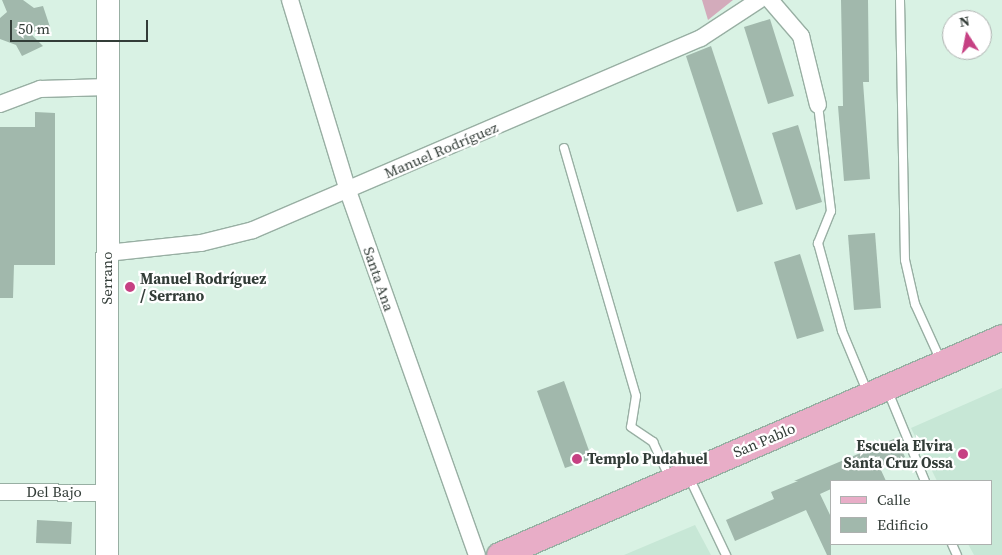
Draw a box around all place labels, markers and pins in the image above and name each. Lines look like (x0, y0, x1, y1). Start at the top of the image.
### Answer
place label: Manuel Rodríguez / Serrano (140, 269, 266, 304)
marker: Manuel Rodríguez / Serrano (124, 281, 136, 293)
place label: Escuela Elvira Santa Cruz Ossa (844, 436, 953, 471)
marker: Escuela Elvira Santa Cruz Ossa (957, 448, 969, 460)
place label: Templo Pudahuel (587, 450, 708, 468)
marker: Templo Pudahuel (571, 453, 583, 465)

